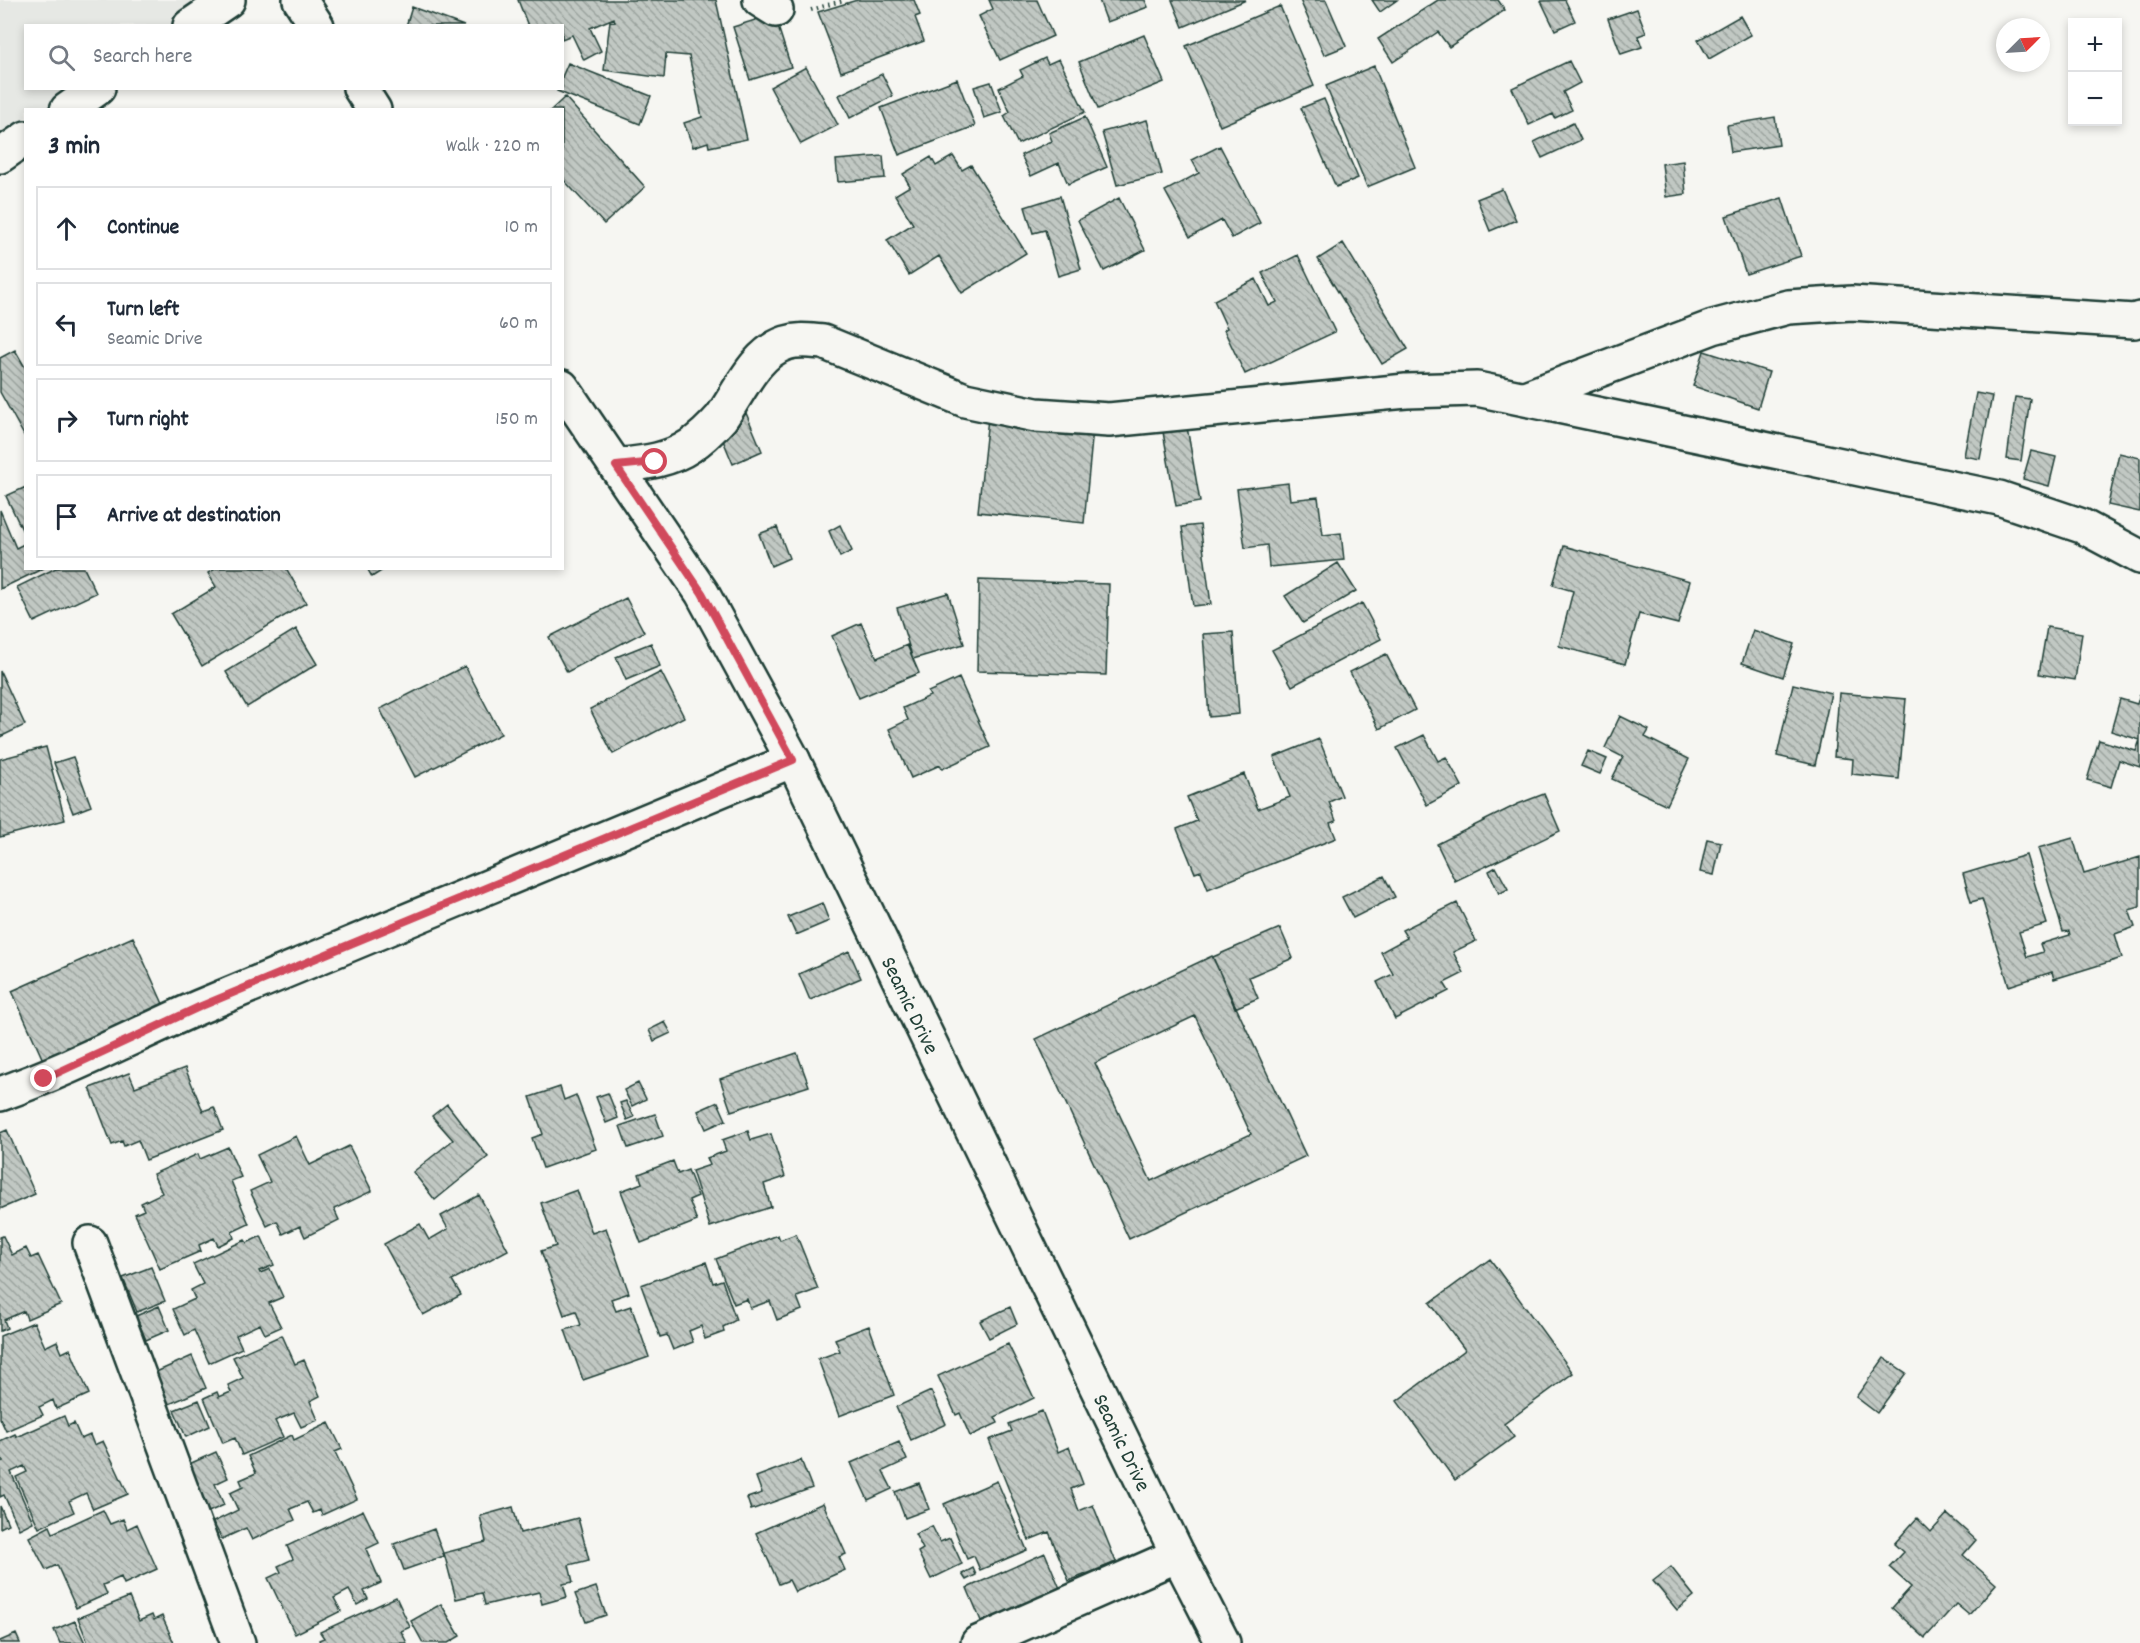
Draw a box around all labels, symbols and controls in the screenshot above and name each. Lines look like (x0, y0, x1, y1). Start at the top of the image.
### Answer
north arrow (1996, 18, 2050, 72)
map controls (2068, 18, 2122, 126)
button: + (2068, 18, 2122, 72)
search box (24, 24, 564, 90)
icon: search (45, 41, 78, 74)
text: Search here (93, 42, 192, 73)
button: − (2068, 72, 2122, 126)
text: 3 min (48, 129, 100, 166)
text: Walk · 220 m (446, 133, 540, 161)
icon: ahead (50, 212, 83, 245)
text: Continue (107, 213, 179, 244)
text: 10 m (504, 214, 538, 242)
text: Turn left (107, 295, 179, 326)
icon: left (50, 308, 83, 341)
text: 60 m (499, 310, 538, 338)
text: Seamic Drive (107, 326, 203, 354)
icon: right (50, 404, 83, 437)
text: Turn right (107, 405, 189, 436)
text: 150 m (495, 406, 538, 434)
route start (641, 448, 667, 474)
icon: arrive (50, 500, 83, 533)
text: Arrive at destination (107, 501, 281, 532)
street label: Seamic Drive (871, 952, 945, 1060)
route end (30, 1065, 56, 1091)
street label: Seamic Drive (1083, 1389, 1157, 1498)

